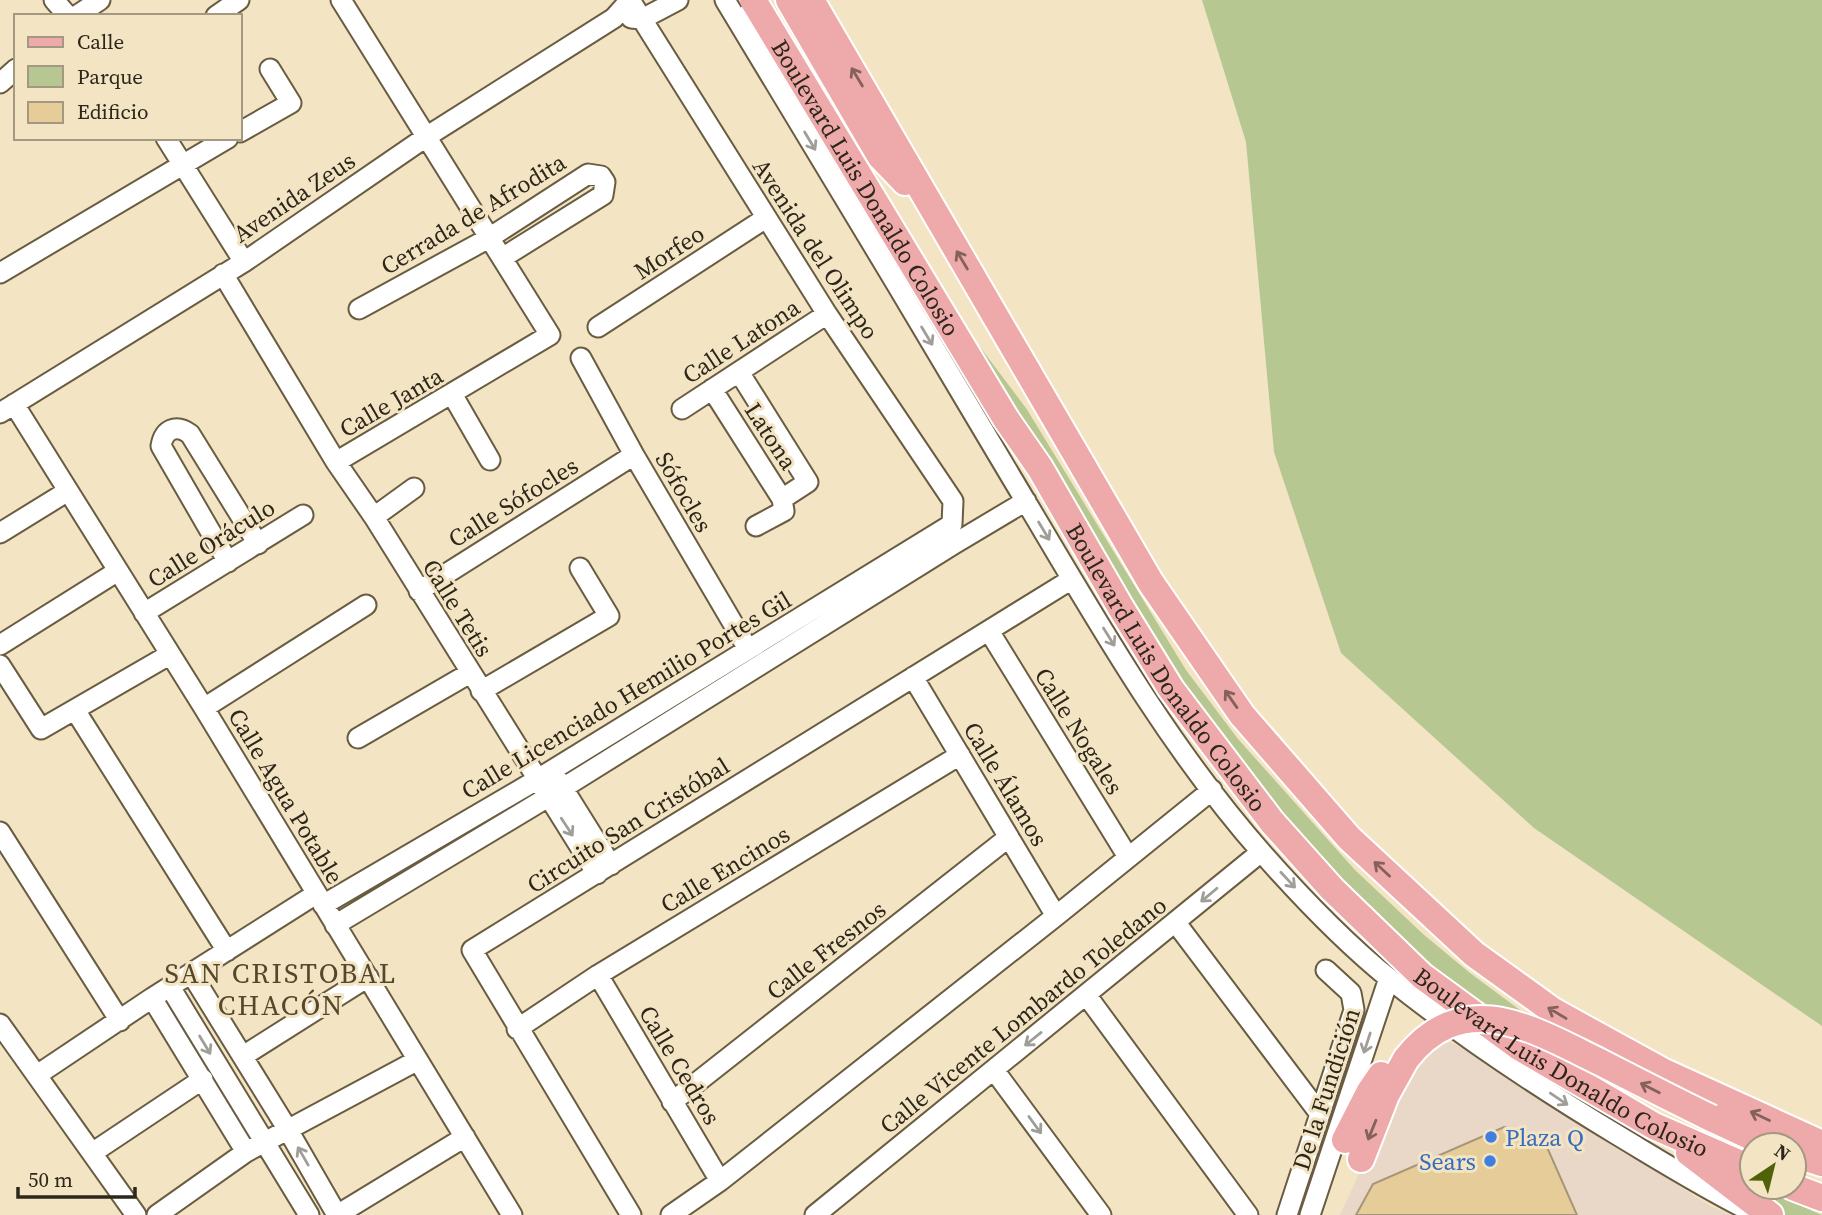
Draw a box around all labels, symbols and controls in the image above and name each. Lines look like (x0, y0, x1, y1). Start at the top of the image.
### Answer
legend (14, 14, 242, 140)
text: Calle (77, 27, 124, 56)
street label: Boulevard Luis Donaldo Colosio (764, 33, 968, 342)
text: Parque (77, 62, 143, 91)
one-way arrow (849, 67, 863, 87)
text: Edificio (77, 97, 149, 126)
one-way arrow (803, 130, 817, 150)
street label: Avenida Zeus (226, 144, 362, 250)
street label: Cerrada de Afrodita (374, 145, 572, 282)
street label: Avenida del Olimpo (745, 152, 887, 346)
street label: Morfeo (627, 217, 711, 287)
one-way arrow (954, 251, 968, 271)
street label: Calle Latona (676, 290, 807, 391)
one-way arrow (921, 325, 935, 345)
street label: Calle Janta (333, 359, 449, 445)
street label: Latona (737, 396, 805, 477)
street label: Sófocles (648, 446, 720, 538)
street label: Calle Sófocles (442, 449, 584, 555)
street label: Calle Oráculo (141, 491, 281, 595)
street label: Boulevard Luis Donaldo Colosio (1059, 517, 1275, 818)
one-way arrow (1037, 521, 1051, 541)
street label: Calle Tetis (415, 553, 501, 663)
street label: Calle Licenciado Hemilio Portes Gil (455, 583, 797, 807)
one-way arrow (1101, 627, 1116, 646)
street label: Calle Nogales (1027, 661, 1131, 801)
one-way arrow (1224, 690, 1238, 709)
street label: Calle Agua Potable (221, 702, 351, 890)
street label: Calle Álamos (956, 716, 1056, 852)
street label: Circuito San Cristóbal (520, 749, 736, 901)
one-way arrow (560, 817, 574, 836)
street label: Calle Encinos (654, 817, 796, 921)
one-way arrow (1374, 860, 1391, 877)
one-way arrow (1279, 871, 1296, 888)
one-way arrow (1200, 887, 1218, 903)
street label: Calle Vicente Lombardo Toledano (873, 889, 1173, 1141)
street label: Calle Fresnos (759, 893, 893, 1007)
district label: SAN CRISTOBAL CHACÓN (164, 954, 398, 1024)
street label: Boulevard Luis Donaldo Colosio (1407, 959, 1714, 1164)
street label: Calle Cedros (631, 999, 729, 1131)
street label: De la Fundición (1284, 1004, 1368, 1174)
one-way arrow (1548, 1005, 1568, 1019)
one-way arrow (1024, 1032, 1042, 1047)
one-way arrow (1359, 1032, 1372, 1054)
one-way arrow (199, 1035, 213, 1055)
one-way arrow (1640, 1080, 1661, 1094)
one-way arrow (1549, 1092, 1568, 1106)
one-way arrow (1750, 1109, 1771, 1122)
one-way arrow (1027, 1115, 1042, 1134)
one-way arrow (1365, 1119, 1378, 1141)
place label: Plaza Q (1505, 1121, 1584, 1154)
marker: Plaza Q (1483, 1129, 1499, 1145)
north arrow (1738, 1131, 1808, 1201)
text: N (1770, 1137, 1796, 1167)
place label: Sears (1419, 1145, 1476, 1178)
one-way arrow (296, 1146, 310, 1166)
marker: Sears (1482, 1153, 1498, 1169)
scale bar (18, 1156, 135, 1200)
text: 50 m (28, 1165, 73, 1194)

